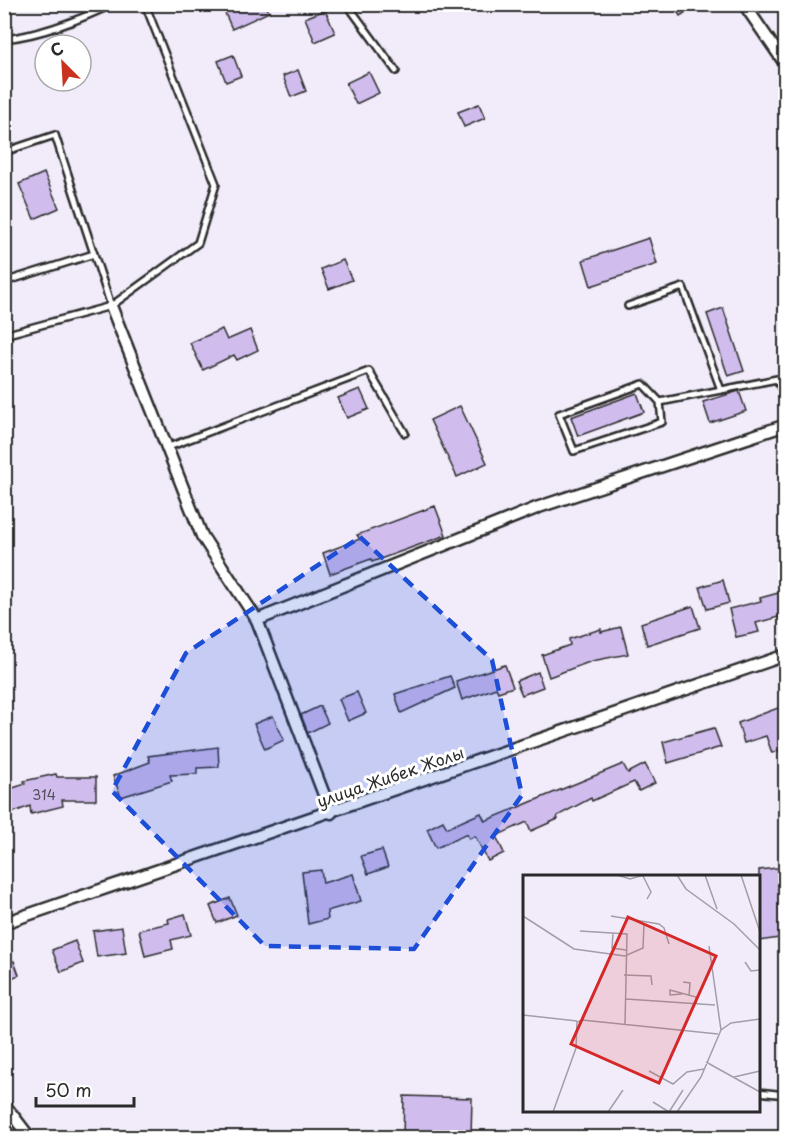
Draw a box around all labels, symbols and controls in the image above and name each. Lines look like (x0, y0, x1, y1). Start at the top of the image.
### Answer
north arrow (33, 33, 93, 93)
text: С (46, 35, 67, 62)
street label: улица Жибек Жолы (313, 740, 467, 812)
house number: 314 (32, 784, 56, 805)
inset map (523, 875, 760, 1112)
scale bar (36, 1070, 134, 1108)
text: 50 m (45, 1076, 92, 1103)

